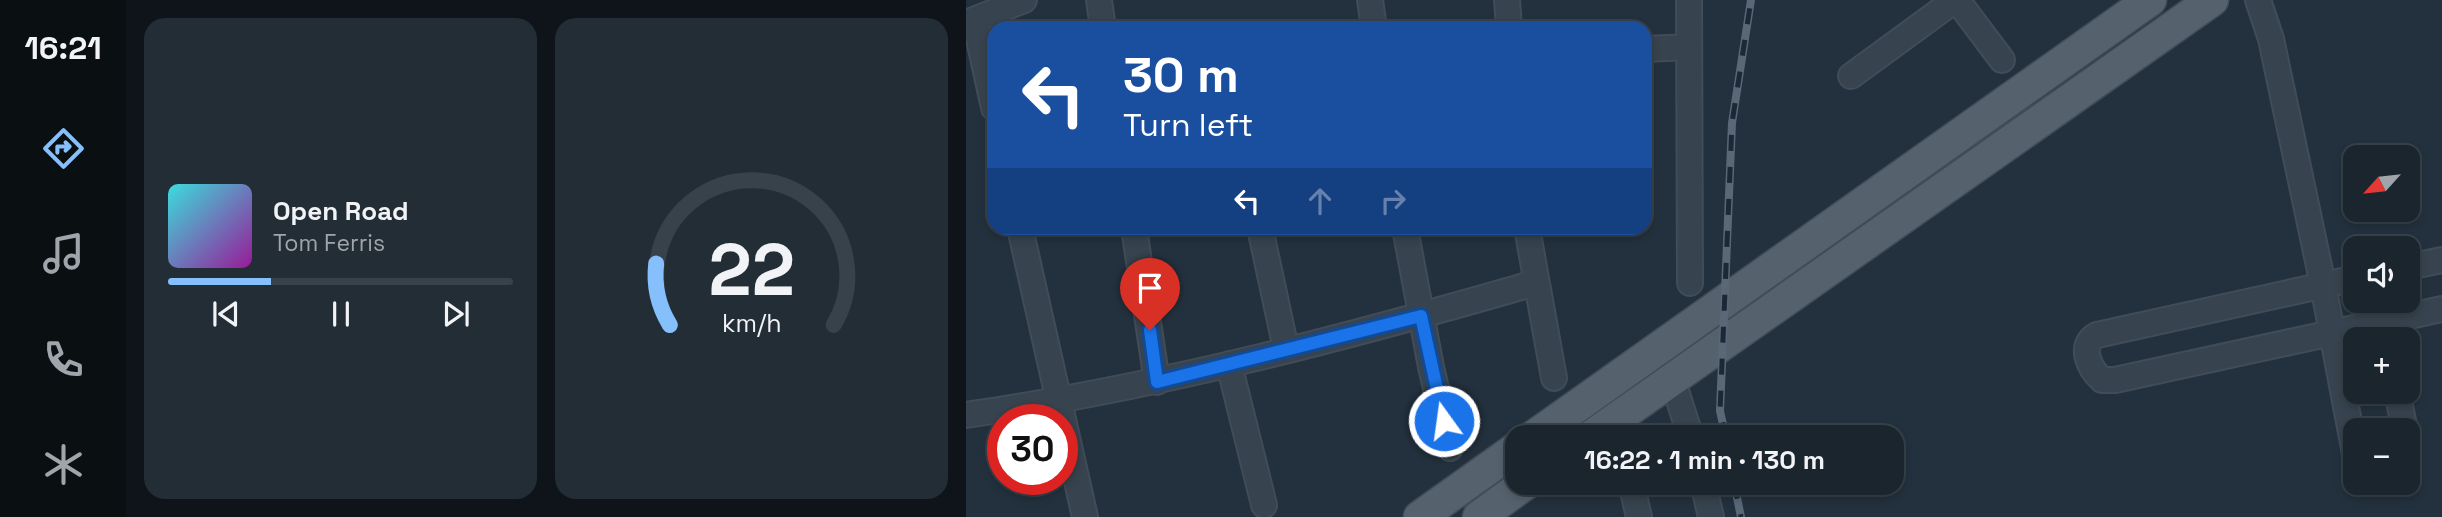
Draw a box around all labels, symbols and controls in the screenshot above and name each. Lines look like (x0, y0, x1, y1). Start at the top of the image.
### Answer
text: 16:21 (24, 28, 102, 68)
text: 30 m (1123, 44, 1239, 106)
icon: left (1008, 49, 1099, 140)
text: Turn left (1123, 105, 1253, 145)
icon: directions (39, 124, 88, 173)
north arrow (2343, 145, 2420, 222)
map controls (2343, 145, 2420, 495)
icon: left (1228, 182, 1266, 220)
icon: ahead (1301, 182, 1339, 220)
icon: right (1374, 182, 1412, 220)
text: Open Road (273, 194, 409, 228)
text: 22 (708, 223, 795, 316)
text: Tom Ferris (273, 228, 385, 258)
icon: music (39, 229, 88, 278)
button: sound (2343, 236, 2420, 313)
pin (1120, 258, 1180, 330)
icon: arrive (1131, 269, 1169, 307)
icon: previous (207, 295, 245, 333)
icon: pause (322, 295, 360, 333)
icon: next (437, 295, 475, 333)
text: km/h (722, 306, 781, 338)
button: + (2343, 327, 2420, 404)
icon: phone (39, 335, 88, 384)
position arrow (1407, 384, 1481, 458)
speed limit sign: 30 (987, 404, 1078, 495)
button: − (2343, 418, 2420, 495)
icon: climate (39, 440, 88, 489)
text: 16:22 · 1 min · 130 m (1584, 443, 1825, 477)

